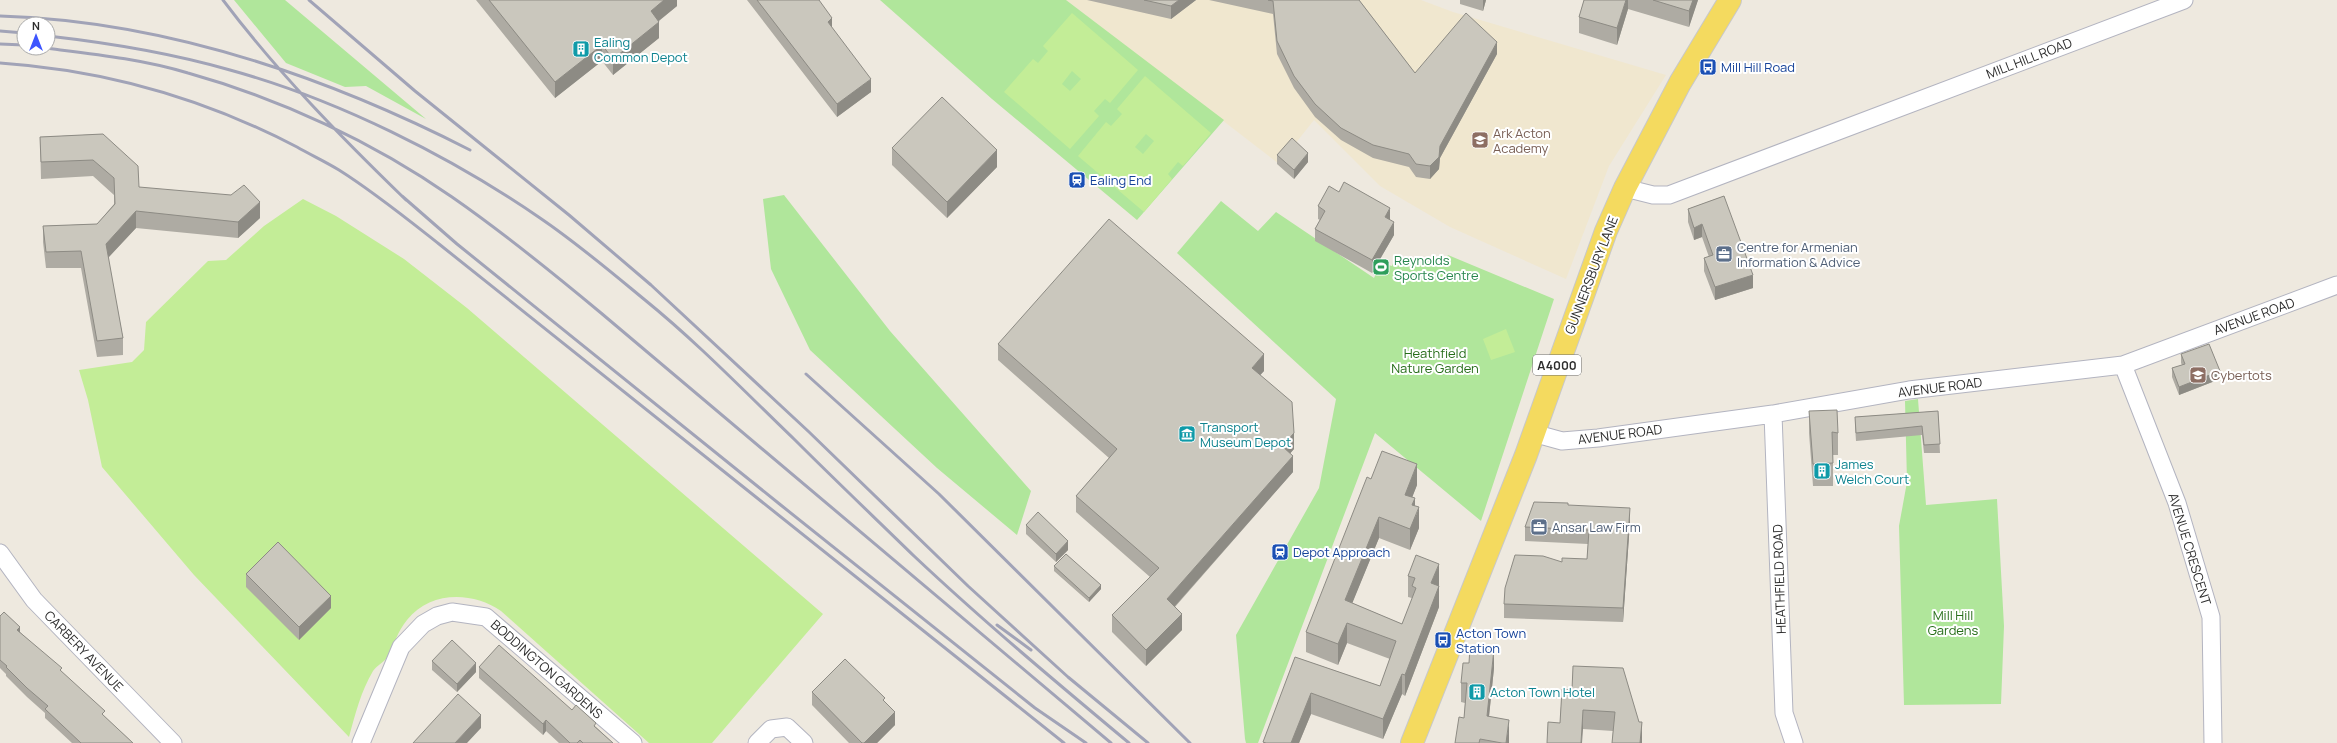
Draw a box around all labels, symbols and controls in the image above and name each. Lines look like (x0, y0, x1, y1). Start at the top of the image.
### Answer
north arrow (16, 16, 56, 56)
text: N (32, 18, 40, 33)
place label: Ealing Common Depot (594, 33, 688, 66)
street label: MILL HILL ROAD (1983, 33, 2075, 83)
building icon: Ealing Common Depot (571, 39, 591, 59)
bus stop icon: Mill Hill Road (1698, 57, 1718, 77)
place label: Mill Hill Road (1721, 58, 1795, 76)
place label: Ark Acton Academy (1493, 124, 1551, 157)
school or university icon: Ark Acton Academy (1470, 130, 1490, 150)
station icon: Ealing End (1067, 170, 1087, 190)
place label: Ealing End (1090, 171, 1152, 189)
street label: GUNNERSBURY LANE (1560, 213, 1622, 337)
place label: Centre for Armenian Information & Advice (1737, 238, 1861, 271)
office icon: Centre for Armenian Information & Advice (1714, 244, 1734, 264)
place label: Reynolds Sports Centre (1394, 251, 1479, 284)
sports icon: Reynolds Sports Centre (1371, 257, 1391, 277)
street label: AVENUE ROAD (2211, 293, 2297, 339)
park label: Heathfield Nature Garden (1391, 344, 1479, 377)
road number: A4000 (1533, 355, 1581, 375)
school or university icon: Cybertots (2188, 365, 2208, 385)
place label: Cybertots (2211, 366, 2272, 384)
street label: AVENUE ROAD (1897, 373, 1984, 401)
place label: Transport Museum Depot (1200, 418, 1291, 451)
street label: AVENUE ROAD (1577, 420, 1664, 448)
museum icon: Transport Museum Depot (1177, 424, 1197, 444)
place label: James Welch Court (1835, 455, 1909, 488)
building icon: James Welch Court (1812, 461, 1832, 481)
street label: AVENUE CRESCENT (2164, 491, 2216, 608)
office icon: Ansar Law Firm (1529, 517, 1549, 537)
place label: Ansar Law Firm (1552, 518, 1641, 536)
street label: HEATHFIELD ROAD (1768, 524, 1790, 634)
station icon: Depot Approach (1270, 542, 1290, 562)
place label: Depot Approach (1293, 543, 1390, 561)
park label: Mill Hill Gardens (1928, 606, 1978, 639)
street label: CARBERY AVENUE (41, 607, 127, 695)
street label: BODDINGTON GARDENS (487, 615, 607, 723)
place label: Acton Town Station (1456, 624, 1526, 657)
bus stop icon: Acton Town Station (1433, 630, 1453, 650)
building icon: Acton Town Hotel (1467, 682, 1487, 702)
place label: Acton Town Hotel (1490, 683, 1595, 701)

